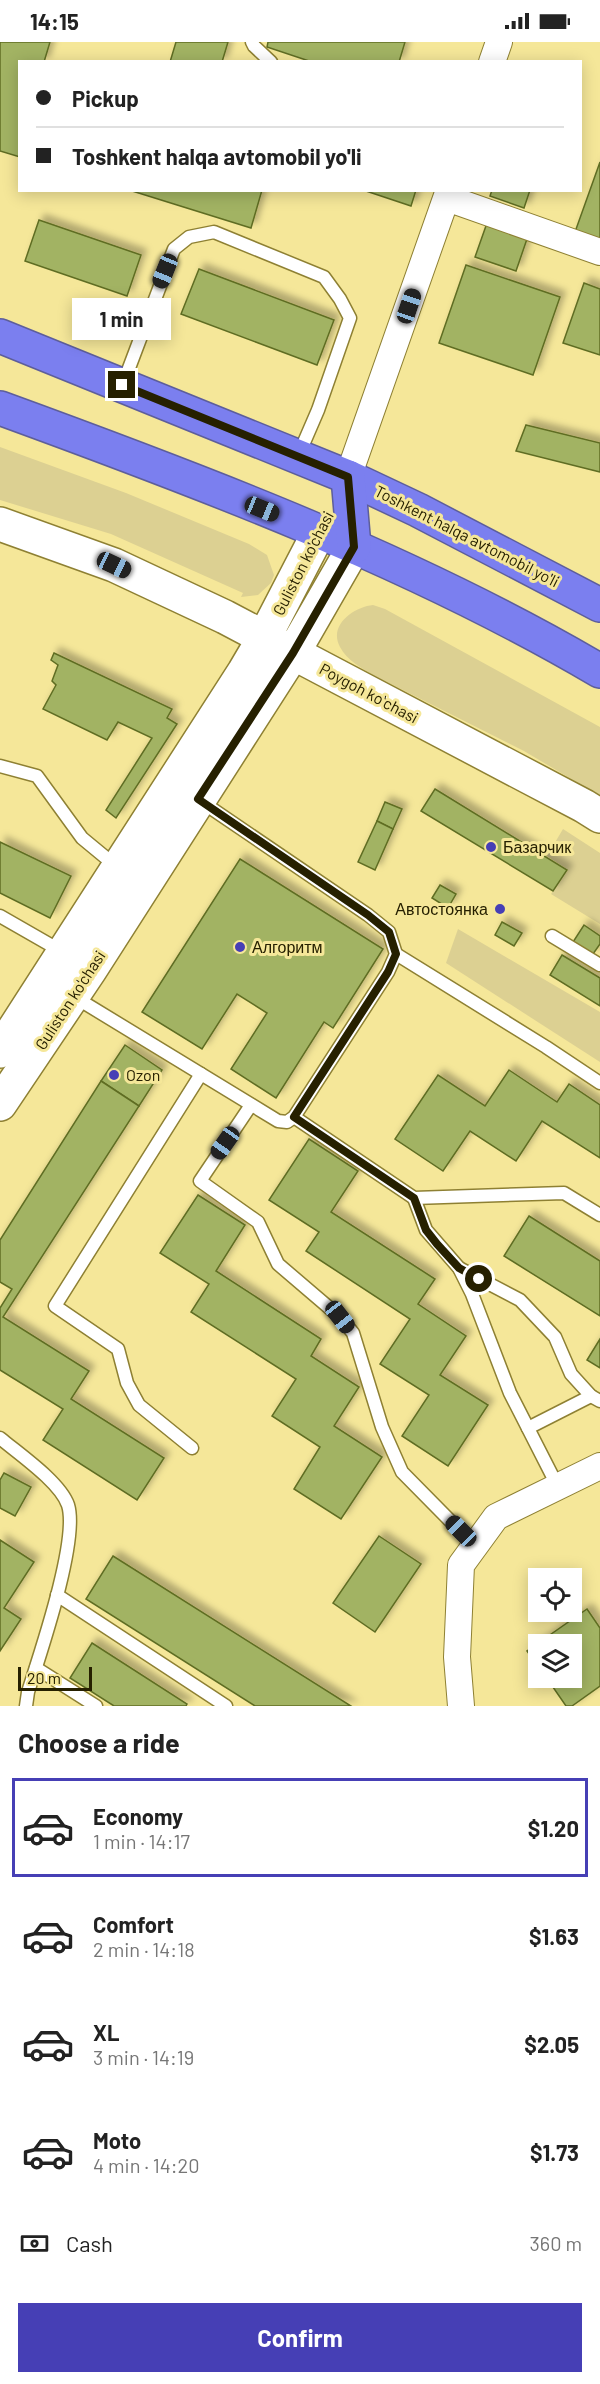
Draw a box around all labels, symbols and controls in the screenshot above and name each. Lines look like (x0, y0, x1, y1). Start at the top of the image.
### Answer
text: 14:15 (30, 8, 79, 34)
text: Pickup (72, 85, 139, 111)
text: Toshkent halqa avtomobil yo'li (72, 143, 362, 169)
car (150, 251, 180, 291)
car (395, 286, 423, 326)
callout: 1 min (72, 298, 172, 340)
text: 1 min (100, 307, 143, 331)
route end (108, 371, 135, 398)
street label: Toshkent halqa avtomobil yo'li (372, 481, 563, 590)
car (242, 494, 282, 524)
street label: Guliston ko'chasi (268, 507, 337, 618)
car (94, 549, 134, 581)
street label: Poygoh koʻchasi (317, 659, 422, 727)
place label: Базарчик (503, 837, 572, 856)
marker: Базарчик (484, 840, 498, 854)
place label: Автостоянка (395, 899, 488, 918)
marker: Автостоянка (493, 902, 507, 916)
place label: Алгоритм (252, 937, 323, 956)
marker: Алгоритм (233, 940, 247, 954)
street label: Guliston ko'chasi (30, 947, 109, 1053)
place label: Ozon (126, 1065, 160, 1084)
marker: Ozon (107, 1068, 121, 1082)
car (207, 1123, 243, 1163)
route start (465, 1265, 492, 1292)
car (322, 1297, 358, 1337)
car (442, 1512, 480, 1550)
map controls (528, 1568, 582, 1688)
button: locate (528, 1568, 582, 1622)
button: layers (528, 1634, 582, 1688)
scale bar (18, 1664, 92, 1692)
text: 20 m (27, 1668, 61, 1687)
text: Choose a ride (18, 1726, 180, 1758)
icon: car (21, 1801, 75, 1855)
text: Economy (93, 1803, 183, 1829)
text: $1.20 (528, 1815, 579, 1841)
text: 1 min · 14:17 (93, 1829, 190, 1853)
icon: car (21, 1909, 75, 1963)
text: Comfort (93, 1911, 174, 1937)
text: $1.63 (529, 1923, 579, 1949)
text: 2 min · 14:18 (93, 1937, 195, 1961)
icon: car (21, 2017, 75, 2071)
text: XL (93, 2019, 119, 2045)
text: $2.05 (524, 2031, 579, 2057)
text: 3 min · 14:19 (93, 2045, 194, 2069)
icon: car (21, 2125, 75, 2179)
text: Moto (93, 2127, 141, 2153)
text: $1.73 (530, 2139, 579, 2165)
text: 4 min · 14:20 (93, 2153, 199, 2177)
icon: cash (18, 2227, 51, 2260)
text: Cash (66, 2230, 113, 2256)
text: 360 m (530, 2231, 582, 2255)
button: Confirm (18, 2303, 582, 2372)

